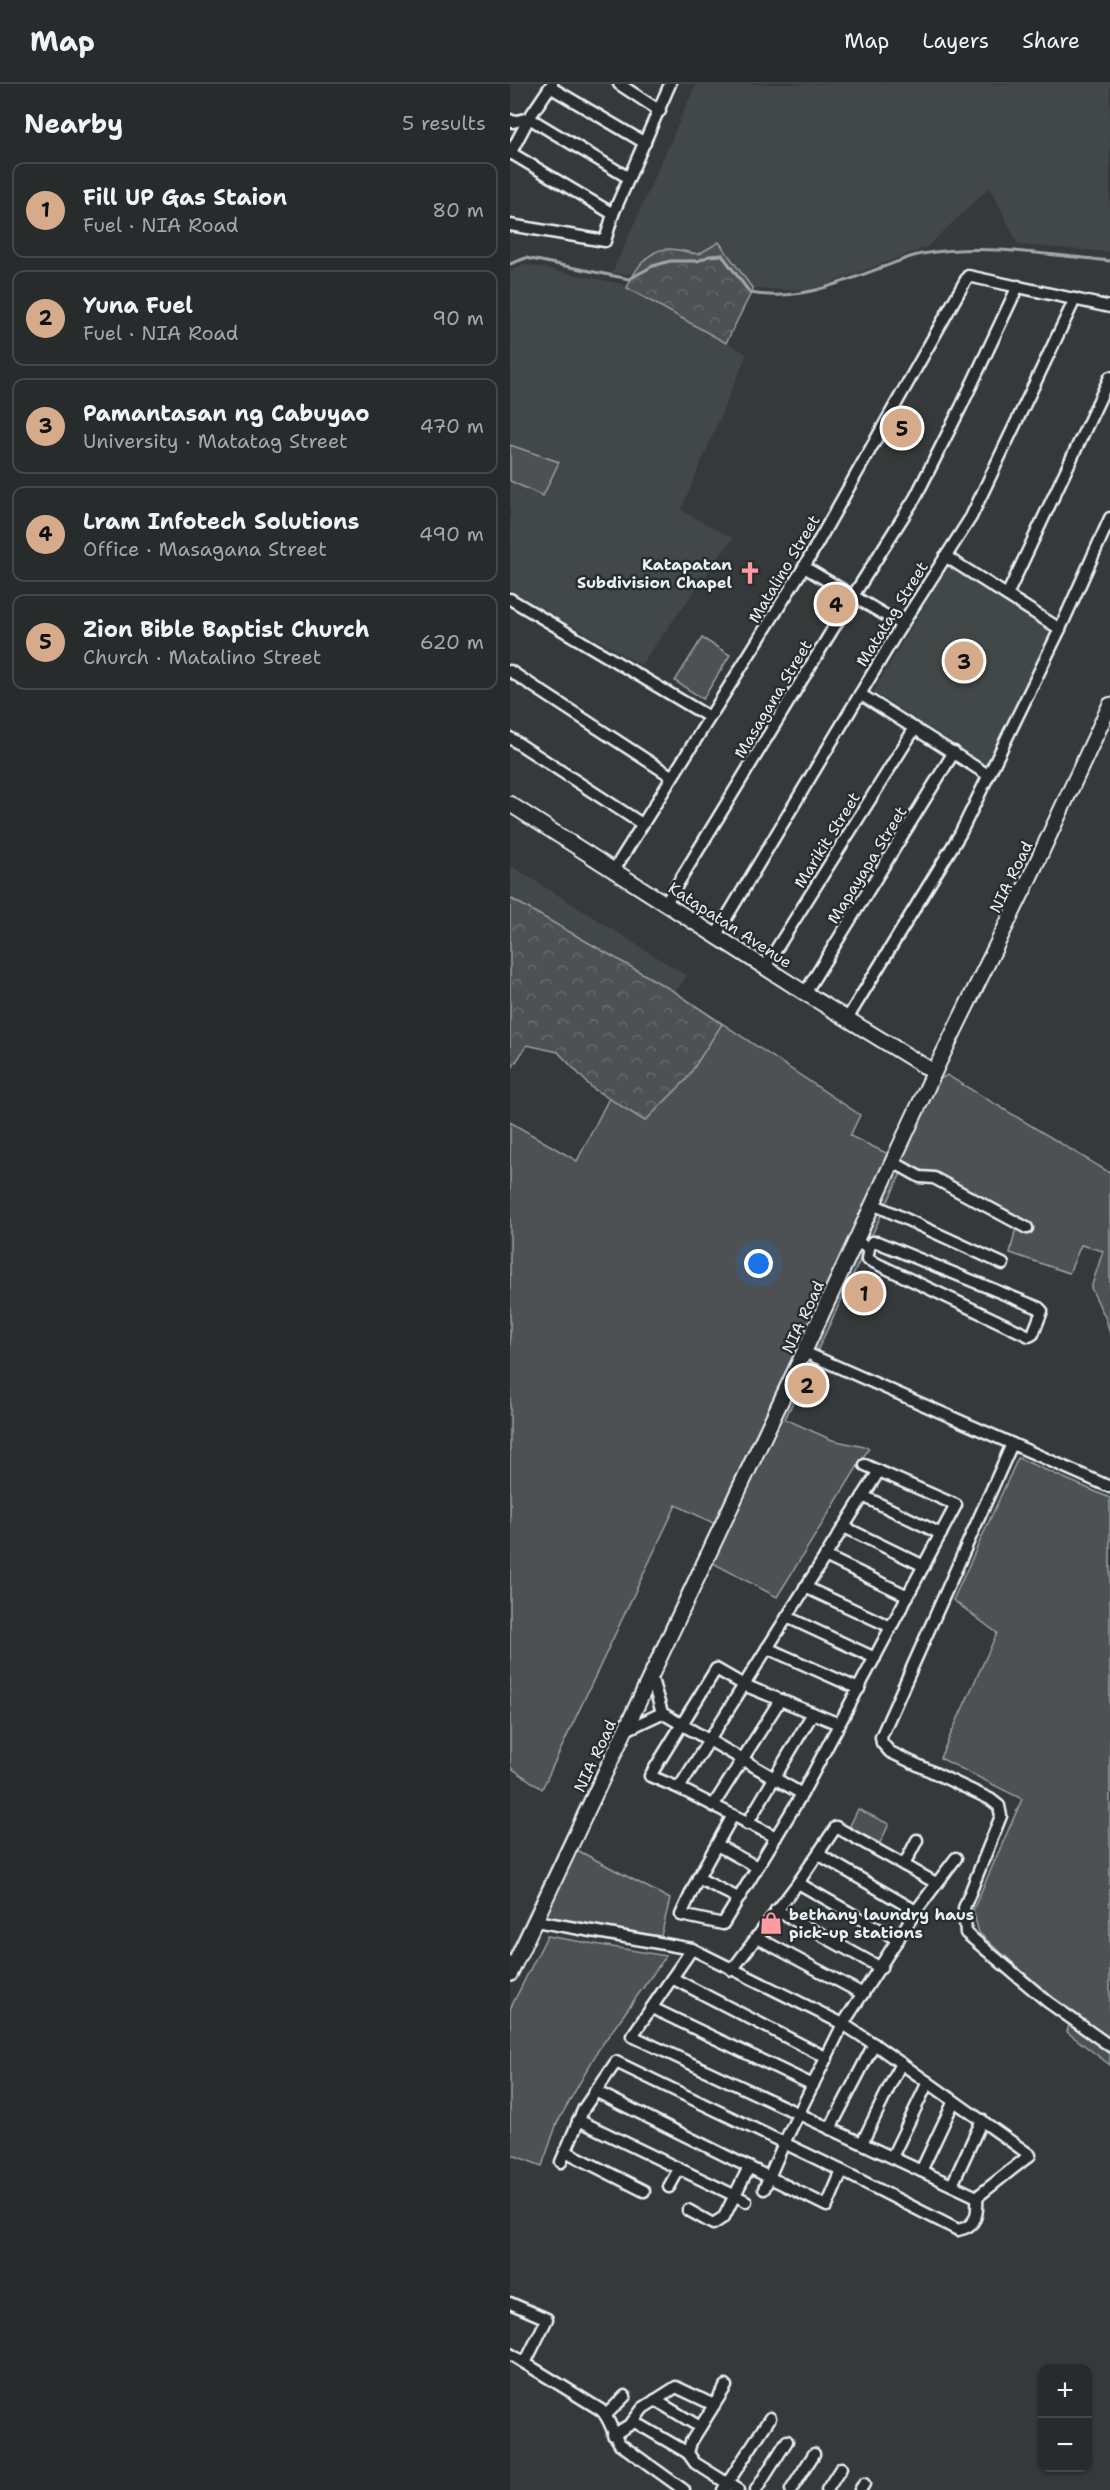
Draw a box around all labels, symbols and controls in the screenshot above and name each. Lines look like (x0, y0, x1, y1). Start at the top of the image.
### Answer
text: Map (30, 22, 95, 60)
text: Map (844, 27, 889, 55)
text: Layers (922, 27, 989, 55)
text: Share (1022, 27, 1080, 55)
text: Nearby (24, 106, 123, 141)
text: 5 results (402, 110, 486, 136)
text: Fill UP Gas Staion (83, 183, 287, 212)
text: 1 (41, 197, 50, 223)
text: 80 m (432, 197, 484, 223)
text: Fuel · NIA Road (83, 212, 238, 238)
text: Yuna Fuel (83, 291, 193, 320)
text: 2 (39, 305, 53, 331)
text: 90 m (432, 305, 484, 331)
text: Fuel · NIA Road (83, 320, 238, 346)
text: Pamantasan ng Cabuyao (83, 399, 370, 428)
pin: 5 (882, 406, 922, 450)
text: 3 (39, 413, 53, 439)
text: 470 m (420, 413, 484, 439)
text: University · Matatag Street (83, 428, 348, 454)
text: Lram Infotech Solutions (83, 507, 359, 536)
street label: Matalino Street (743, 511, 825, 627)
text: 4 (39, 521, 53, 547)
text: 490 m (419, 521, 484, 547)
text: Office · Masagana Street (83, 536, 327, 562)
place label: Katapatan Subdivision Chapel (577, 554, 732, 593)
street label: Matatag Street (851, 558, 933, 670)
church icon: Katapatan Subdivision Chapel (737, 560, 763, 586)
pin: 4 (816, 582, 856, 626)
text: Zion Bible Baptist Church (83, 615, 370, 644)
text: 5 (39, 629, 52, 655)
text: 620 m (420, 629, 484, 655)
street label: Masagana Street (729, 636, 817, 762)
pin: 3 (944, 638, 984, 684)
text: Church · Matalino Street (83, 644, 321, 670)
street label: Marikit Street (789, 788, 865, 892)
street label: Mapayapa Street (822, 802, 912, 928)
street label: NIA Road (985, 837, 1037, 917)
street label: Katapatan Avenue (664, 877, 796, 973)
your location (744, 1249, 773, 1278)
pin: 1 (844, 1270, 884, 1316)
street label: NIA Road (777, 1277, 829, 1357)
pin: 2 (788, 1362, 826, 1408)
street label: NIA Road (569, 1716, 621, 1796)
place label: bethany laundry haus pick-up stations (789, 1904, 974, 1943)
shop icon: bethany laundry haus pick-up stations (758, 1910, 784, 1936)
map controls (1038, 2364, 1092, 2472)
button: + (1038, 2364, 1092, 2418)
button: − (1038, 2418, 1092, 2472)

